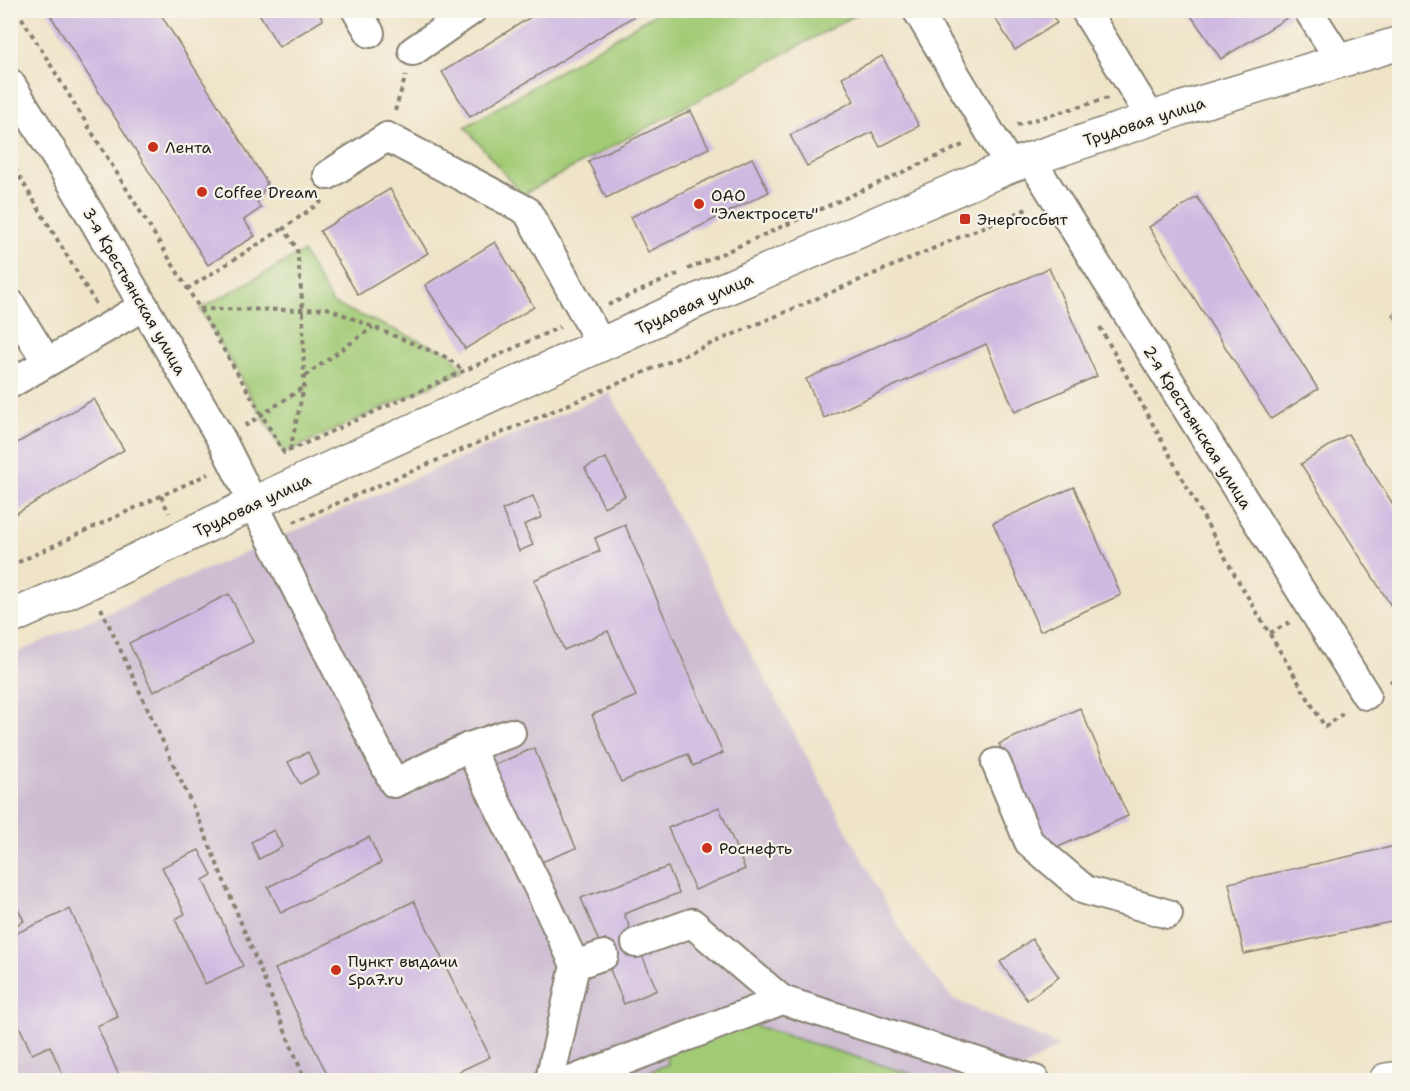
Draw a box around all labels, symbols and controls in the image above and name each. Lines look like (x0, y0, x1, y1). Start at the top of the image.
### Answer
street label: Трудовая улица (1081, 92, 1208, 151)
place label: Лента (165, 137, 211, 158)
marker: Лента (146, 140, 160, 154)
place label: Сoffee Dream (214, 182, 318, 203)
marker: Сoffee Dream (195, 185, 209, 199)
place label: ОАО "Электросеть" (711, 185, 818, 224)
marker: ОАО "Электросеть" (692, 197, 706, 211)
street label: 3-я Крестьянская улица (78, 204, 191, 379)
place label: Энергосбыт (977, 209, 1068, 230)
marker: Энергосбыт (958, 212, 972, 226)
street label: Трудовая улица (632, 268, 756, 339)
street label: 2-я Крестьянская улица (1139, 342, 1257, 513)
street label: Трудовая улица (190, 469, 314, 542)
place label: Роснефть (719, 838, 792, 859)
marker: Роснефть (700, 841, 714, 855)
place label: Пункт выдачи Spa7.ru (348, 951, 458, 990)
marker: Пункт выдачи Spa7.ru (329, 963, 343, 977)

